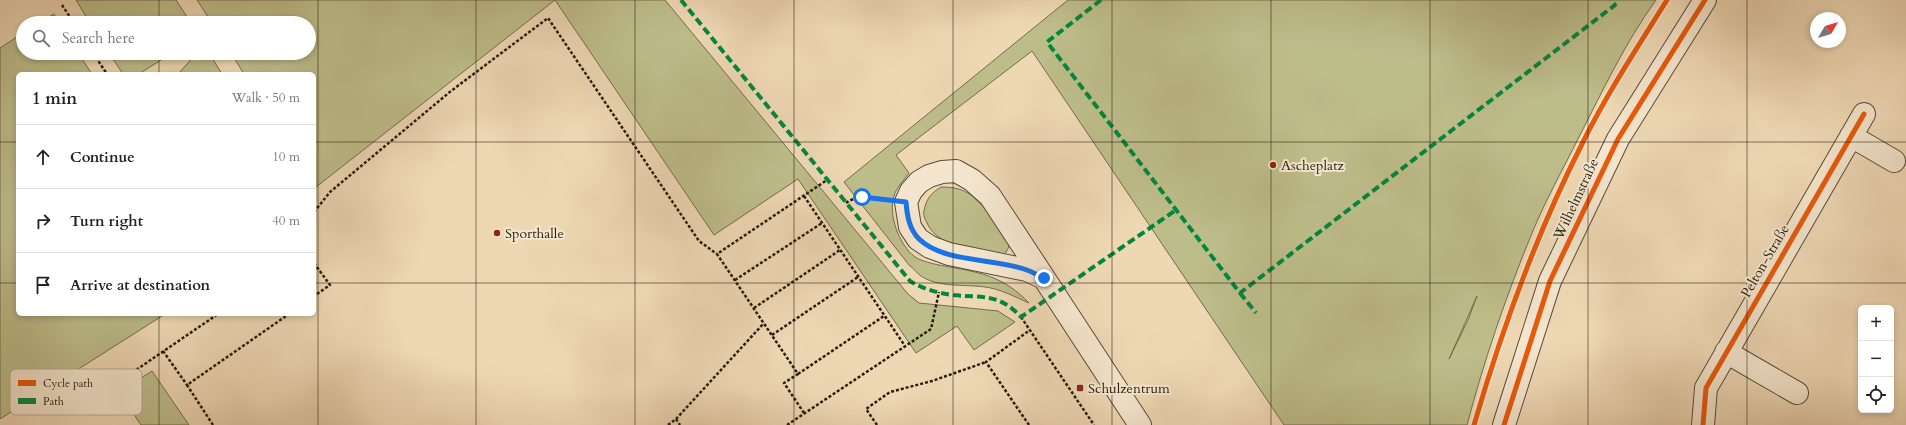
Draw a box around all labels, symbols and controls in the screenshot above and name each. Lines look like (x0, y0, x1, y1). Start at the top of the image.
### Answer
north arrow (1810, 12, 1846, 48)
search box (16, 16, 316, 60)
icon: search (30, 27, 52, 49)
text: Search here (62, 28, 135, 48)
text: 1 min (32, 87, 77, 110)
text: Walk · 50 m (232, 89, 300, 107)
icon: ahead (32, 146, 54, 168)
text: Continue (70, 147, 135, 167)
text: 10 m (272, 148, 300, 166)
street label: Wilhelmstraße (1549, 155, 1603, 244)
place label: Ascheplatz (1281, 156, 1345, 175)
marker: Ascheplatz (1268, 160, 1278, 170)
route start (853, 188, 871, 206)
icon: right (32, 210, 54, 232)
text: Turn right (70, 211, 143, 231)
text: 40 m (272, 212, 300, 230)
street label: Pelton-Straße (1736, 221, 1794, 301)
place label: Sporthalle (505, 224, 564, 243)
marker: Sporthalle (492, 228, 502, 238)
route end (1035, 269, 1053, 287)
icon: arrive (32, 274, 54, 296)
text: Arrive at destination (70, 275, 210, 295)
map controls (1858, 305, 1894, 413)
button: + (1858, 305, 1894, 341)
button: − (1858, 341, 1894, 377)
legend (10, 369, 142, 415)
text: Cycle path (43, 376, 93, 391)
button: locate (1858, 377, 1894, 413)
place label: Schulzentrum (1088, 379, 1170, 398)
marker: Schulzentrum (1075, 383, 1085, 393)
text: Path (43, 394, 64, 409)

